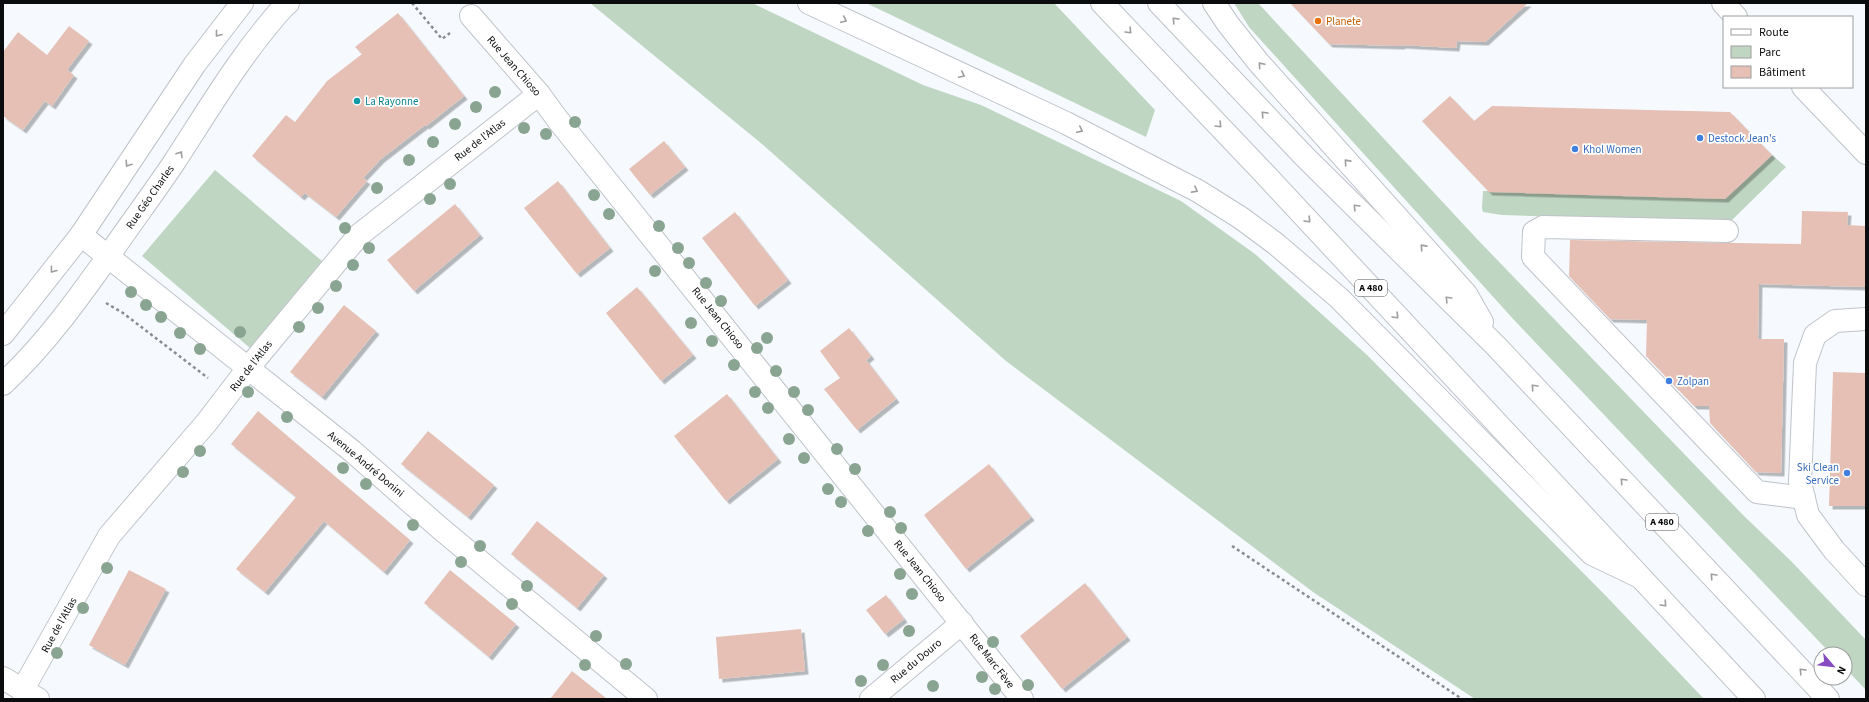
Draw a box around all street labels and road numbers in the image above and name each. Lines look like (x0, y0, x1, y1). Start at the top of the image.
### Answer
street label: Rue Jean Chioso (484, 33, 545, 100)
street label: Rue de l'Atlas (451, 115, 509, 165)
street label: Rue Géo Charles (122, 162, 178, 232)
road number: A 480 (1355, 280, 1387, 296)
street label: Rue Jean Chioso (688, 284, 748, 352)
street label: Rue de l'Atlas (226, 337, 276, 395)
street label: Avenue André Donini (325, 427, 407, 501)
road number: A 480 (1646, 514, 1678, 530)
street label: Rue Jean Chioso (890, 537, 950, 605)
street label: Rue de l'Atlas (38, 594, 81, 655)
street label: Rue Marc Fève (966, 630, 1018, 692)
street label: Rue du Douro (887, 635, 945, 687)

